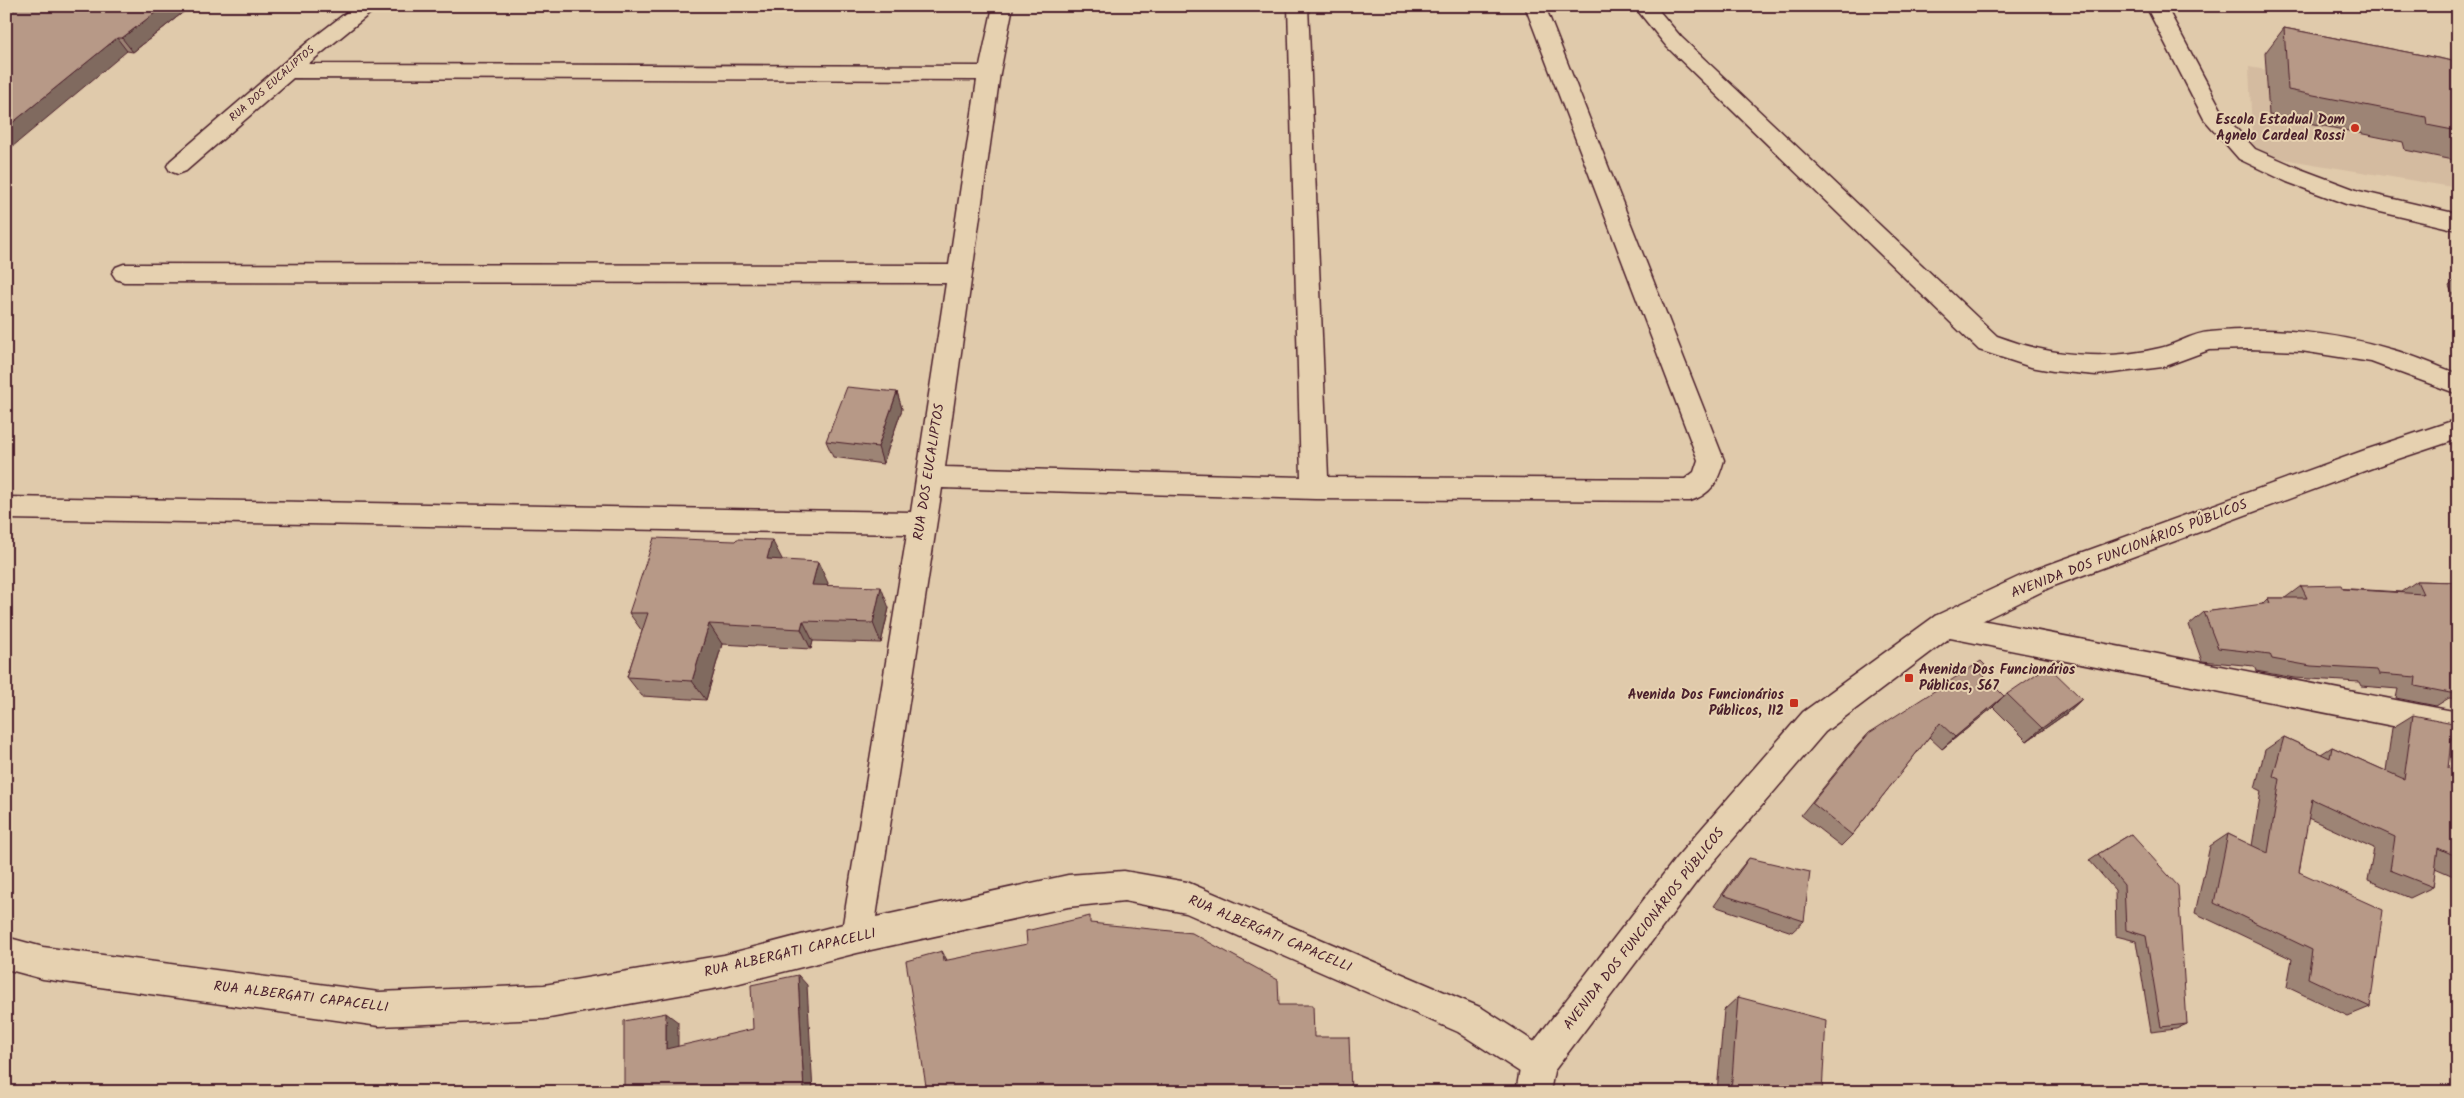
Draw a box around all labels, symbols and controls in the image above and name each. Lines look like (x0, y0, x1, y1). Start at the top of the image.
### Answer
street label: RUA DOS EUCALIPTOS (225, 42, 319, 126)
place label: Escola Estadual Dom Agnelo Cardeal Rossi (2216, 109, 2346, 147)
marker: Escola Estadual Dom Agnelo Cardeal Rossi (2349, 122, 2361, 134)
street label: RUA DOS EUCALIPTOS (907, 402, 951, 542)
street label: AVENIDA DOS FUNCIONÁRIOS PÚBLICOS (2008, 493, 2251, 604)
place label: Avenida Dos Funcionários Públicos, 567 (1919, 659, 2076, 697)
marker: Avenida Dos Funcionários Públicos, 567 (1903, 672, 1915, 684)
place label: Avenida Dos Funcionários Públicos, 112 (1628, 684, 1784, 722)
marker: Avenida Dos Funcionários Públicos, 112 (1788, 697, 1800, 709)
street label: AVENIDA DOS FUNCIONÁRIOS PÚBLICOS (1558, 823, 1730, 1035)
street label: RUA ALBERGATI CAPACELLI (1185, 890, 1355, 978)
street label: RUA ALBERGATI CAPACELLI (702, 923, 878, 983)
street label: RUA ALBERGATI CAPACELLI (212, 975, 390, 1019)

